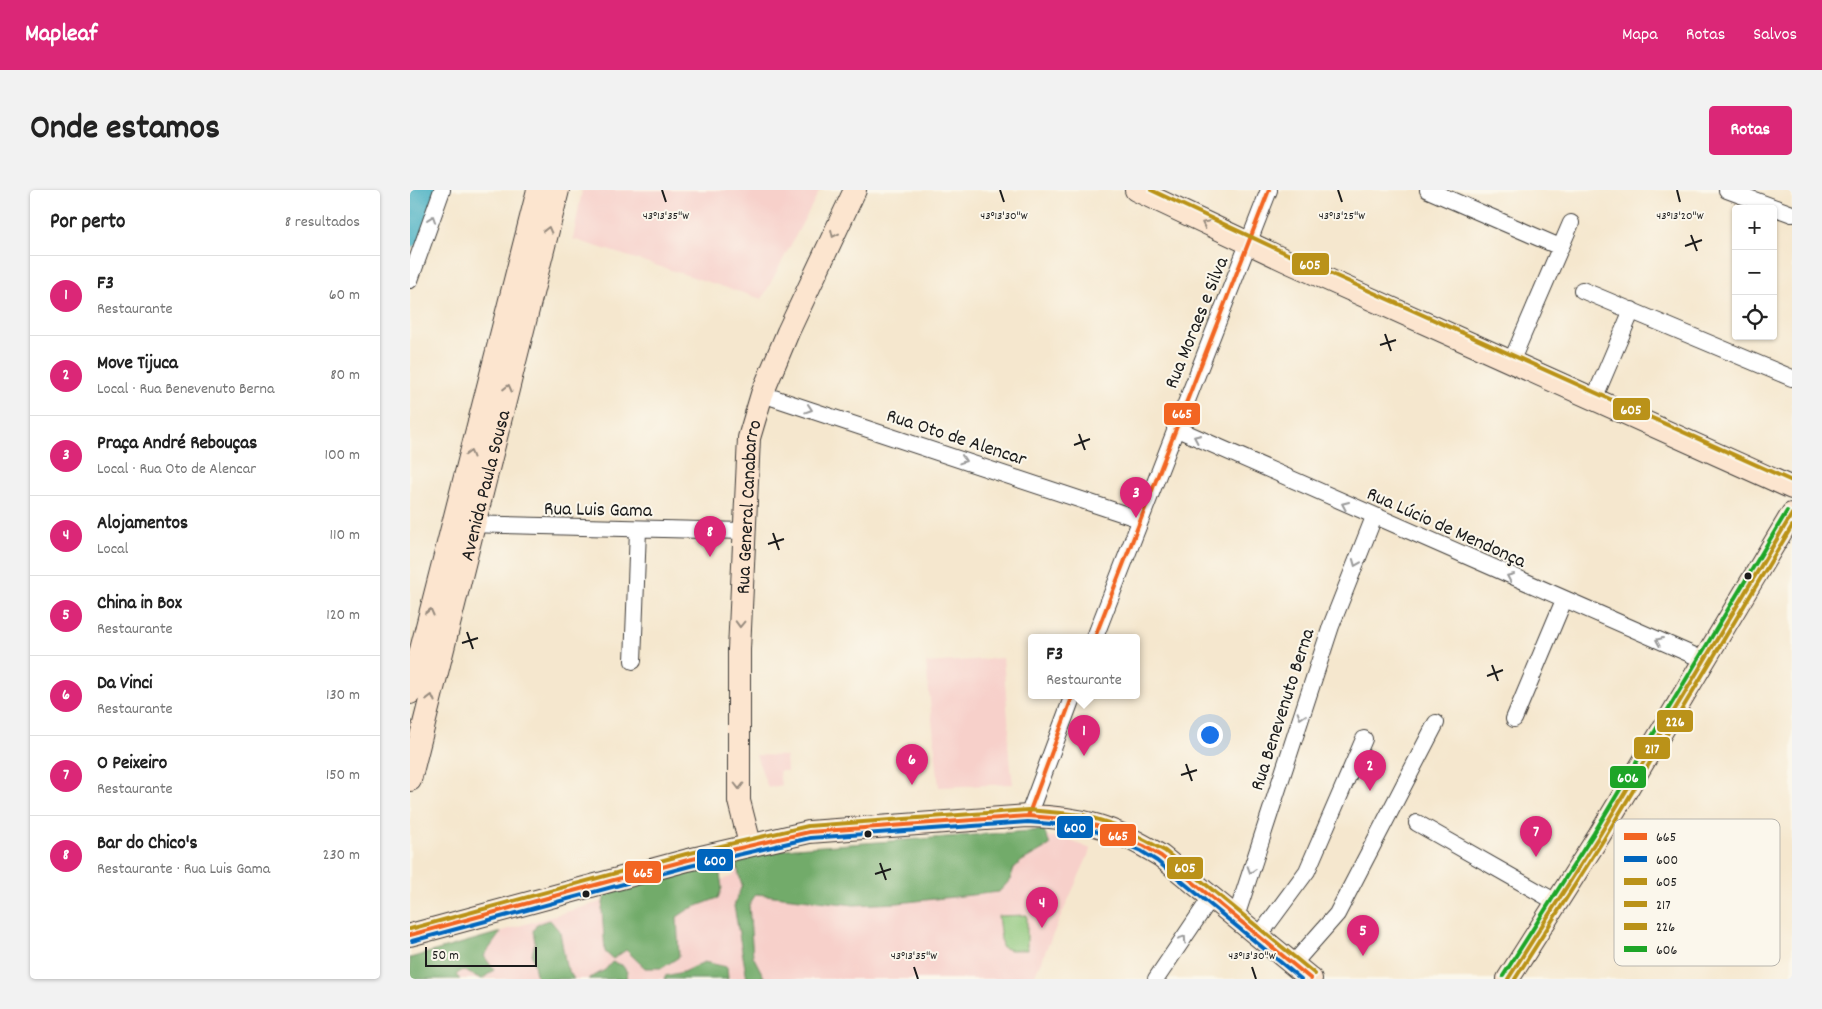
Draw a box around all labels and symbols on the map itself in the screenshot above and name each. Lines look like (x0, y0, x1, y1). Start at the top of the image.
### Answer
text: 43°13'35"W (643, 208, 689, 225)
text: 43°13'30"W (980, 208, 1028, 225)
text: 43°13'25"W (1319, 208, 1365, 225)
text: 43°13'20"W (1656, 208, 1704, 225)
one-way arrow (426, 215, 436, 223)
one-way arrow (1201, 220, 1210, 230)
one-way arrow (542, 226, 553, 235)
one-way arrow (830, 229, 840, 238)
street label: Rua Moraes e Silva (1159, 252, 1237, 393)
line badge: 605 (1291, 252, 1330, 276)
text: 605 (1300, 256, 1321, 276)
one-way arrow (502, 383, 513, 392)
line badge: 605 (1612, 397, 1651, 421)
text: 605 (1621, 401, 1642, 421)
line badge: 665 (1163, 402, 1201, 426)
one-way arrow (804, 403, 812, 413)
street label: Rua Oto de Alencar (882, 403, 1030, 475)
text: 665 (1172, 405, 1193, 425)
street label: Avenida Paula Sousa (455, 407, 519, 564)
street label: Rua General Canabarro (731, 417, 771, 595)
one-way arrow (1193, 434, 1202, 445)
one-way arrow (464, 450, 474, 459)
one-way arrow (958, 455, 967, 465)
pin: 3 (1120, 477, 1152, 518)
street label: Rua Lúcio de Mendonça (1362, 481, 1530, 577)
street label: Rua Luis Gama (544, 496, 653, 526)
one-way arrow (1341, 500, 1350, 511)
pin: 8 (694, 516, 726, 557)
one-way arrow (1352, 558, 1362, 566)
unlabelled marker (1743, 571, 1753, 581)
one-way arrow (1506, 572, 1515, 583)
one-way arrow (424, 607, 435, 616)
one-way arrow (735, 620, 746, 628)
street label: Rua Benevenuto Berna (1244, 625, 1323, 795)
one-way arrow (1656, 637, 1664, 647)
one-way arrow (425, 694, 436, 703)
line badge: 226 (1656, 709, 1694, 733)
one-way arrow (1297, 711, 1307, 719)
text: 226 (1665, 713, 1685, 733)
pin: 1 (1068, 715, 1100, 756)
your location (1197, 722, 1223, 748)
line badge: 217 (1633, 736, 1671, 760)
text: 217 (1645, 740, 1660, 760)
pin: 6 (896, 744, 928, 785)
pin: 2 (1354, 750, 1386, 791)
line badge: 606 (1609, 765, 1647, 789)
text: 606 (1617, 769, 1639, 789)
one-way arrow (734, 783, 744, 791)
line badge: 600 (1056, 815, 1094, 839)
pin: 7 (1520, 816, 1552, 857)
text: 600 (1064, 819, 1086, 839)
legend (1614, 819, 1780, 966)
line badge: 665 (1099, 823, 1137, 847)
text: 665 (1108, 827, 1129, 847)
text: 665 (1656, 828, 1676, 848)
unlabelled marker (863, 829, 873, 839)
line badge: 600 (696, 848, 734, 872)
text: 600 (1656, 851, 1678, 871)
text: 600 (704, 852, 726, 872)
line badge: 605 (1166, 856, 1204, 880)
text: 605 (1175, 859, 1196, 879)
line badge: 665 (624, 860, 662, 884)
text: 665 (633, 864, 654, 884)
one-way arrow (1247, 865, 1257, 874)
text: 605 (1656, 873, 1677, 893)
pin: 4 (1026, 887, 1058, 928)
unlabelled marker (581, 889, 591, 899)
text: 217 (1656, 896, 1671, 916)
pin: 5 (1347, 915, 1379, 956)
text: 226 (1656, 918, 1675, 938)
one-way arrow (1177, 935, 1186, 944)
text: 606 (1656, 941, 1677, 961)
scale bar (425, 944, 538, 967)
text: 43°13'35"W (891, 948, 937, 965)
text: 43°13'30"W (1228, 948, 1276, 965)

